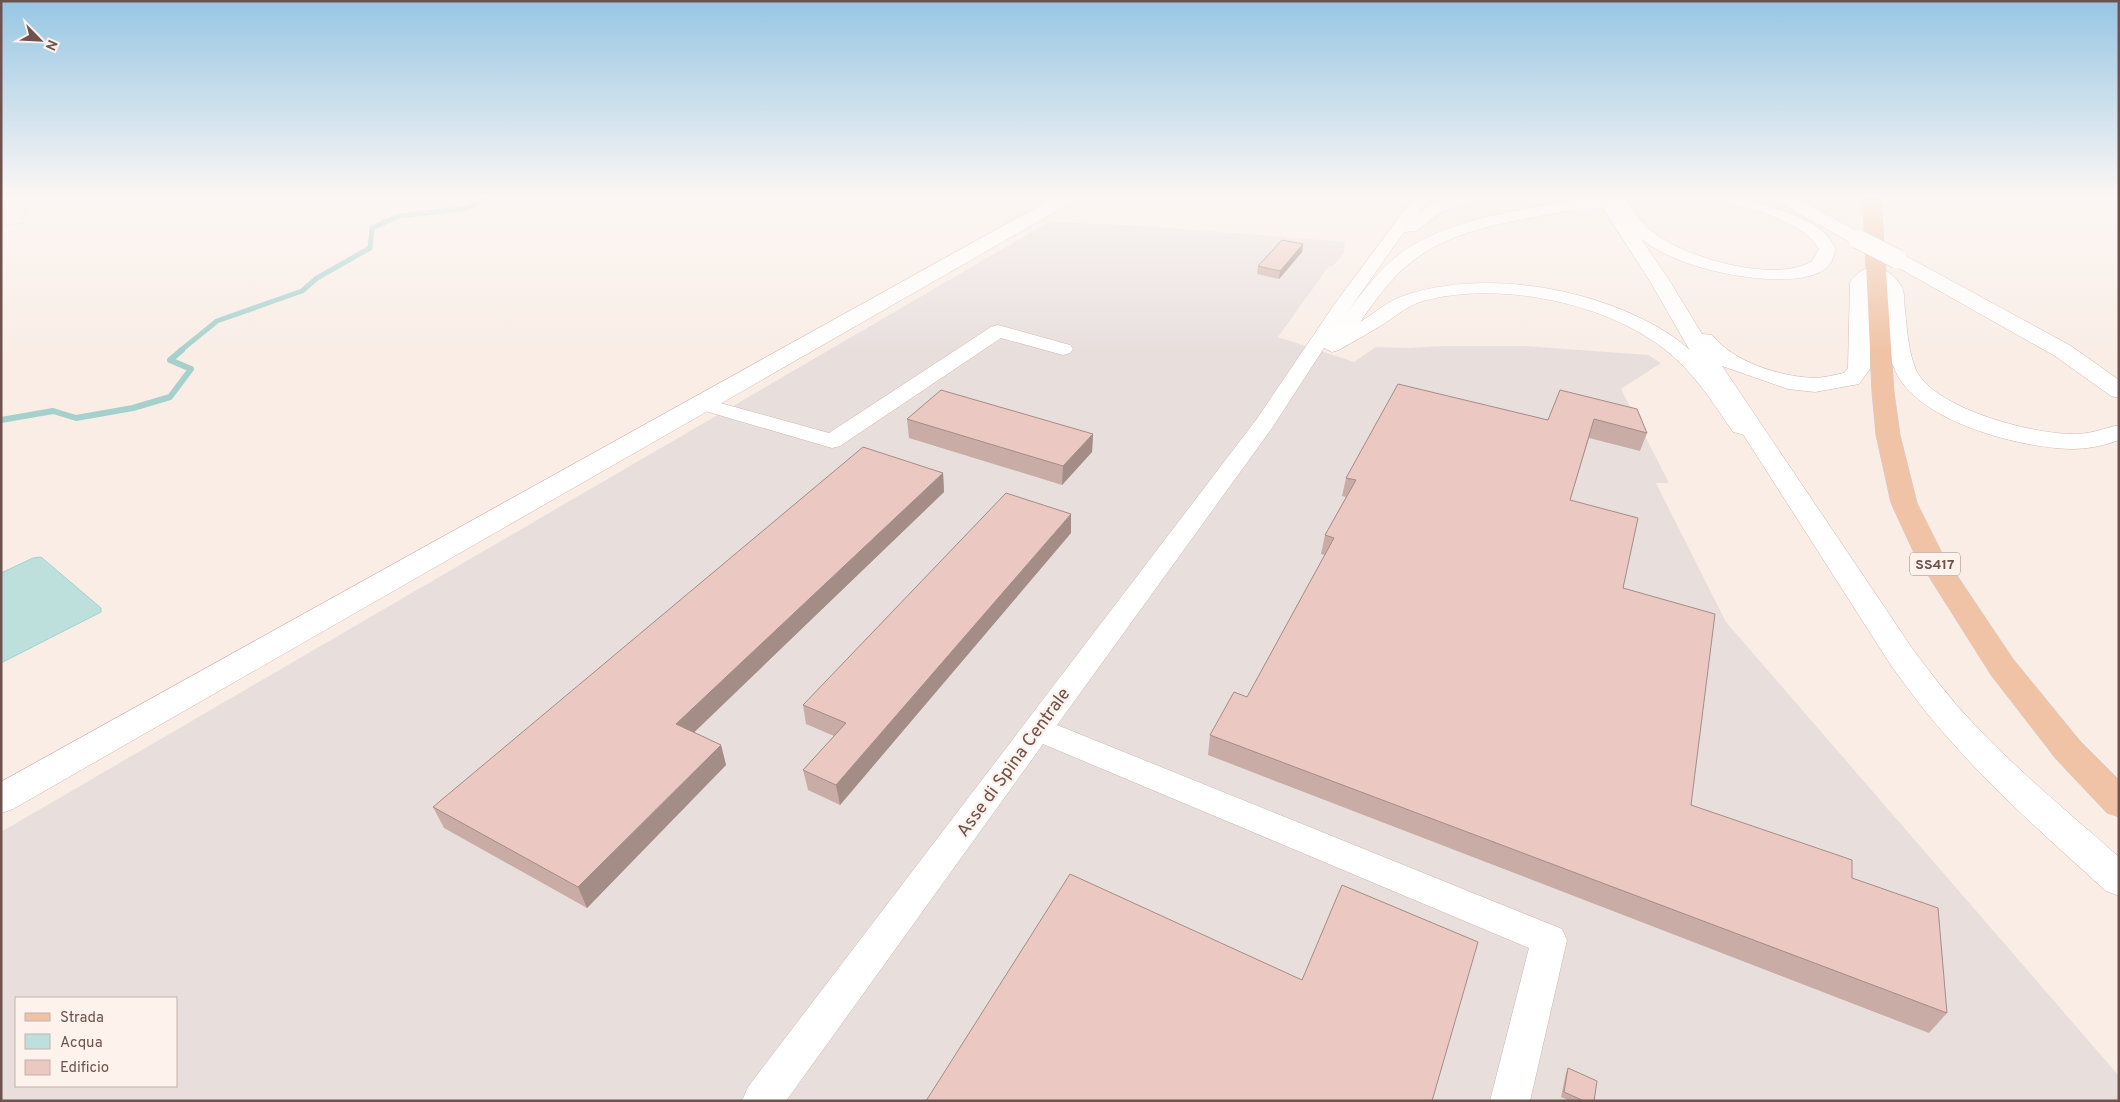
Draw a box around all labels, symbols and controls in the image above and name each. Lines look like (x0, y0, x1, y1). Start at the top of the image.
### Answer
north arrow (15, 15, 65, 65)
text: N (41, 37, 60, 53)
road number: SS417 (1910, 552, 1960, 576)
street label: Asse di Spina Centrale (952, 684, 1076, 842)
legend (15, 997, 178, 1087)
text: Strada (60, 1009, 104, 1028)
text: Acqua (60, 1034, 103, 1053)
text: Edificio (60, 1059, 109, 1078)

